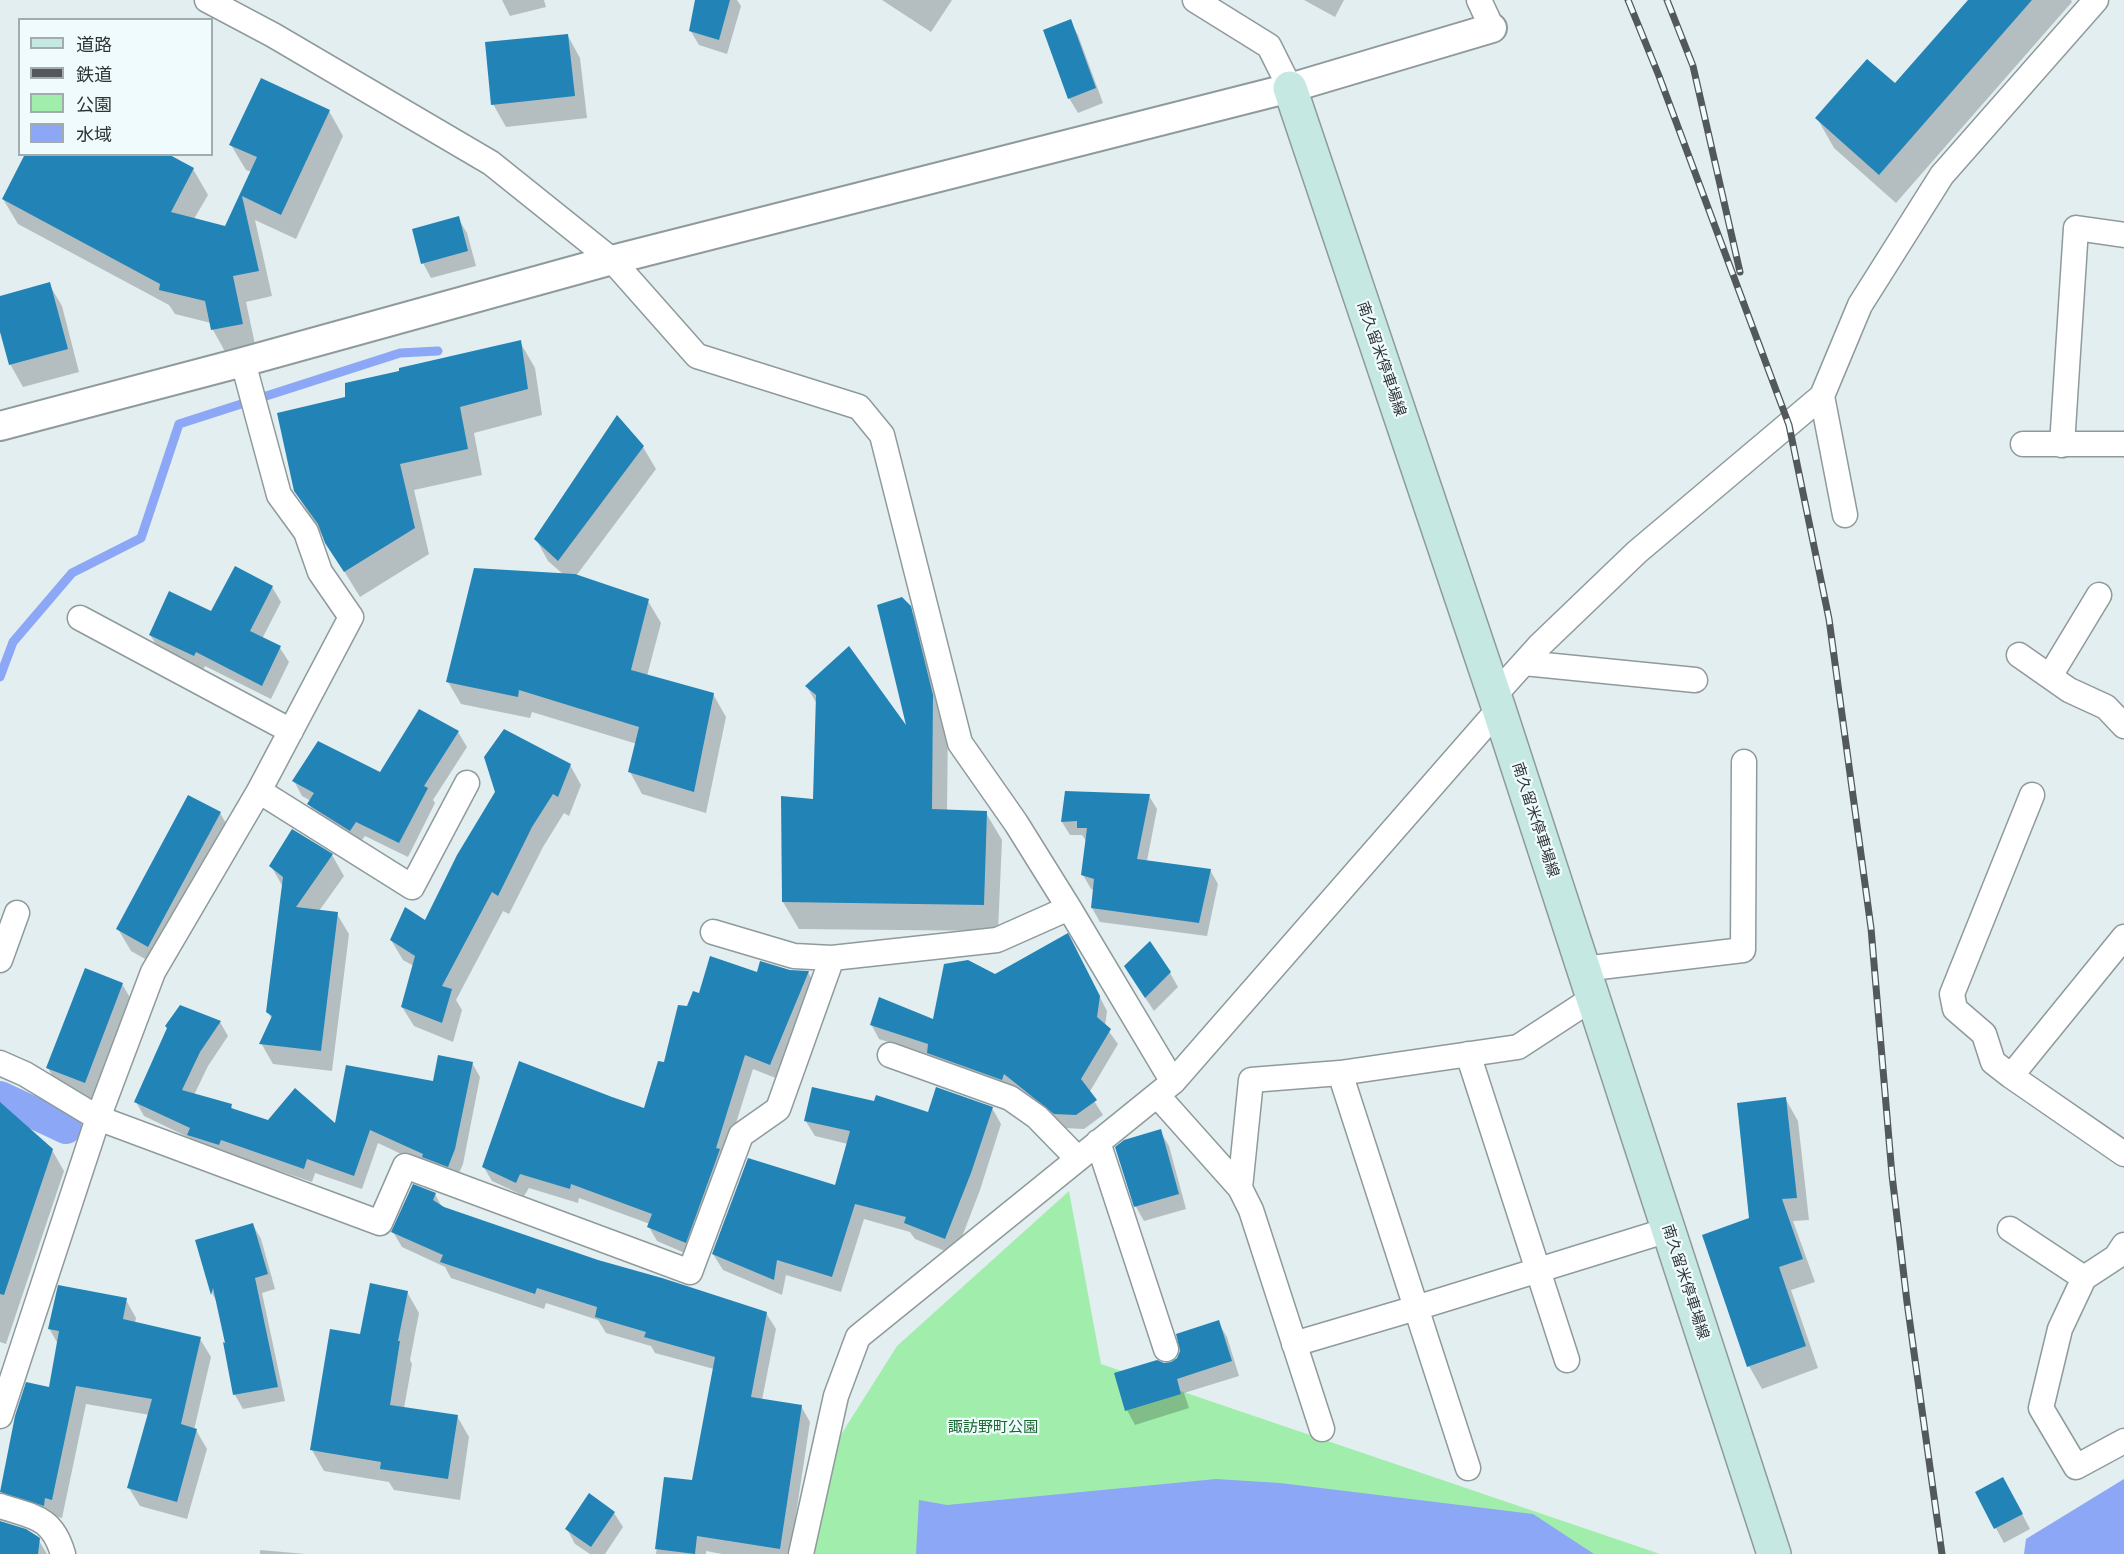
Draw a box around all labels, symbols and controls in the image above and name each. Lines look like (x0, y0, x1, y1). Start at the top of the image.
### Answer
legend (18, 18, 213, 156)
text: 道路 (76, 35, 112, 55)
text: 鉄道 (76, 65, 112, 85)
text: 公園 (76, 95, 112, 115)
text: 水域 (76, 125, 112, 145)
street label: 南久留米停車場線 (1353, 299, 1409, 419)
street label: 南久留米停車場線 (1508, 760, 1562, 880)
street label: 南久留米停車場線 (1658, 1222, 1712, 1342)
park label: 諏訪野町公園 (948, 1419, 1038, 1437)

